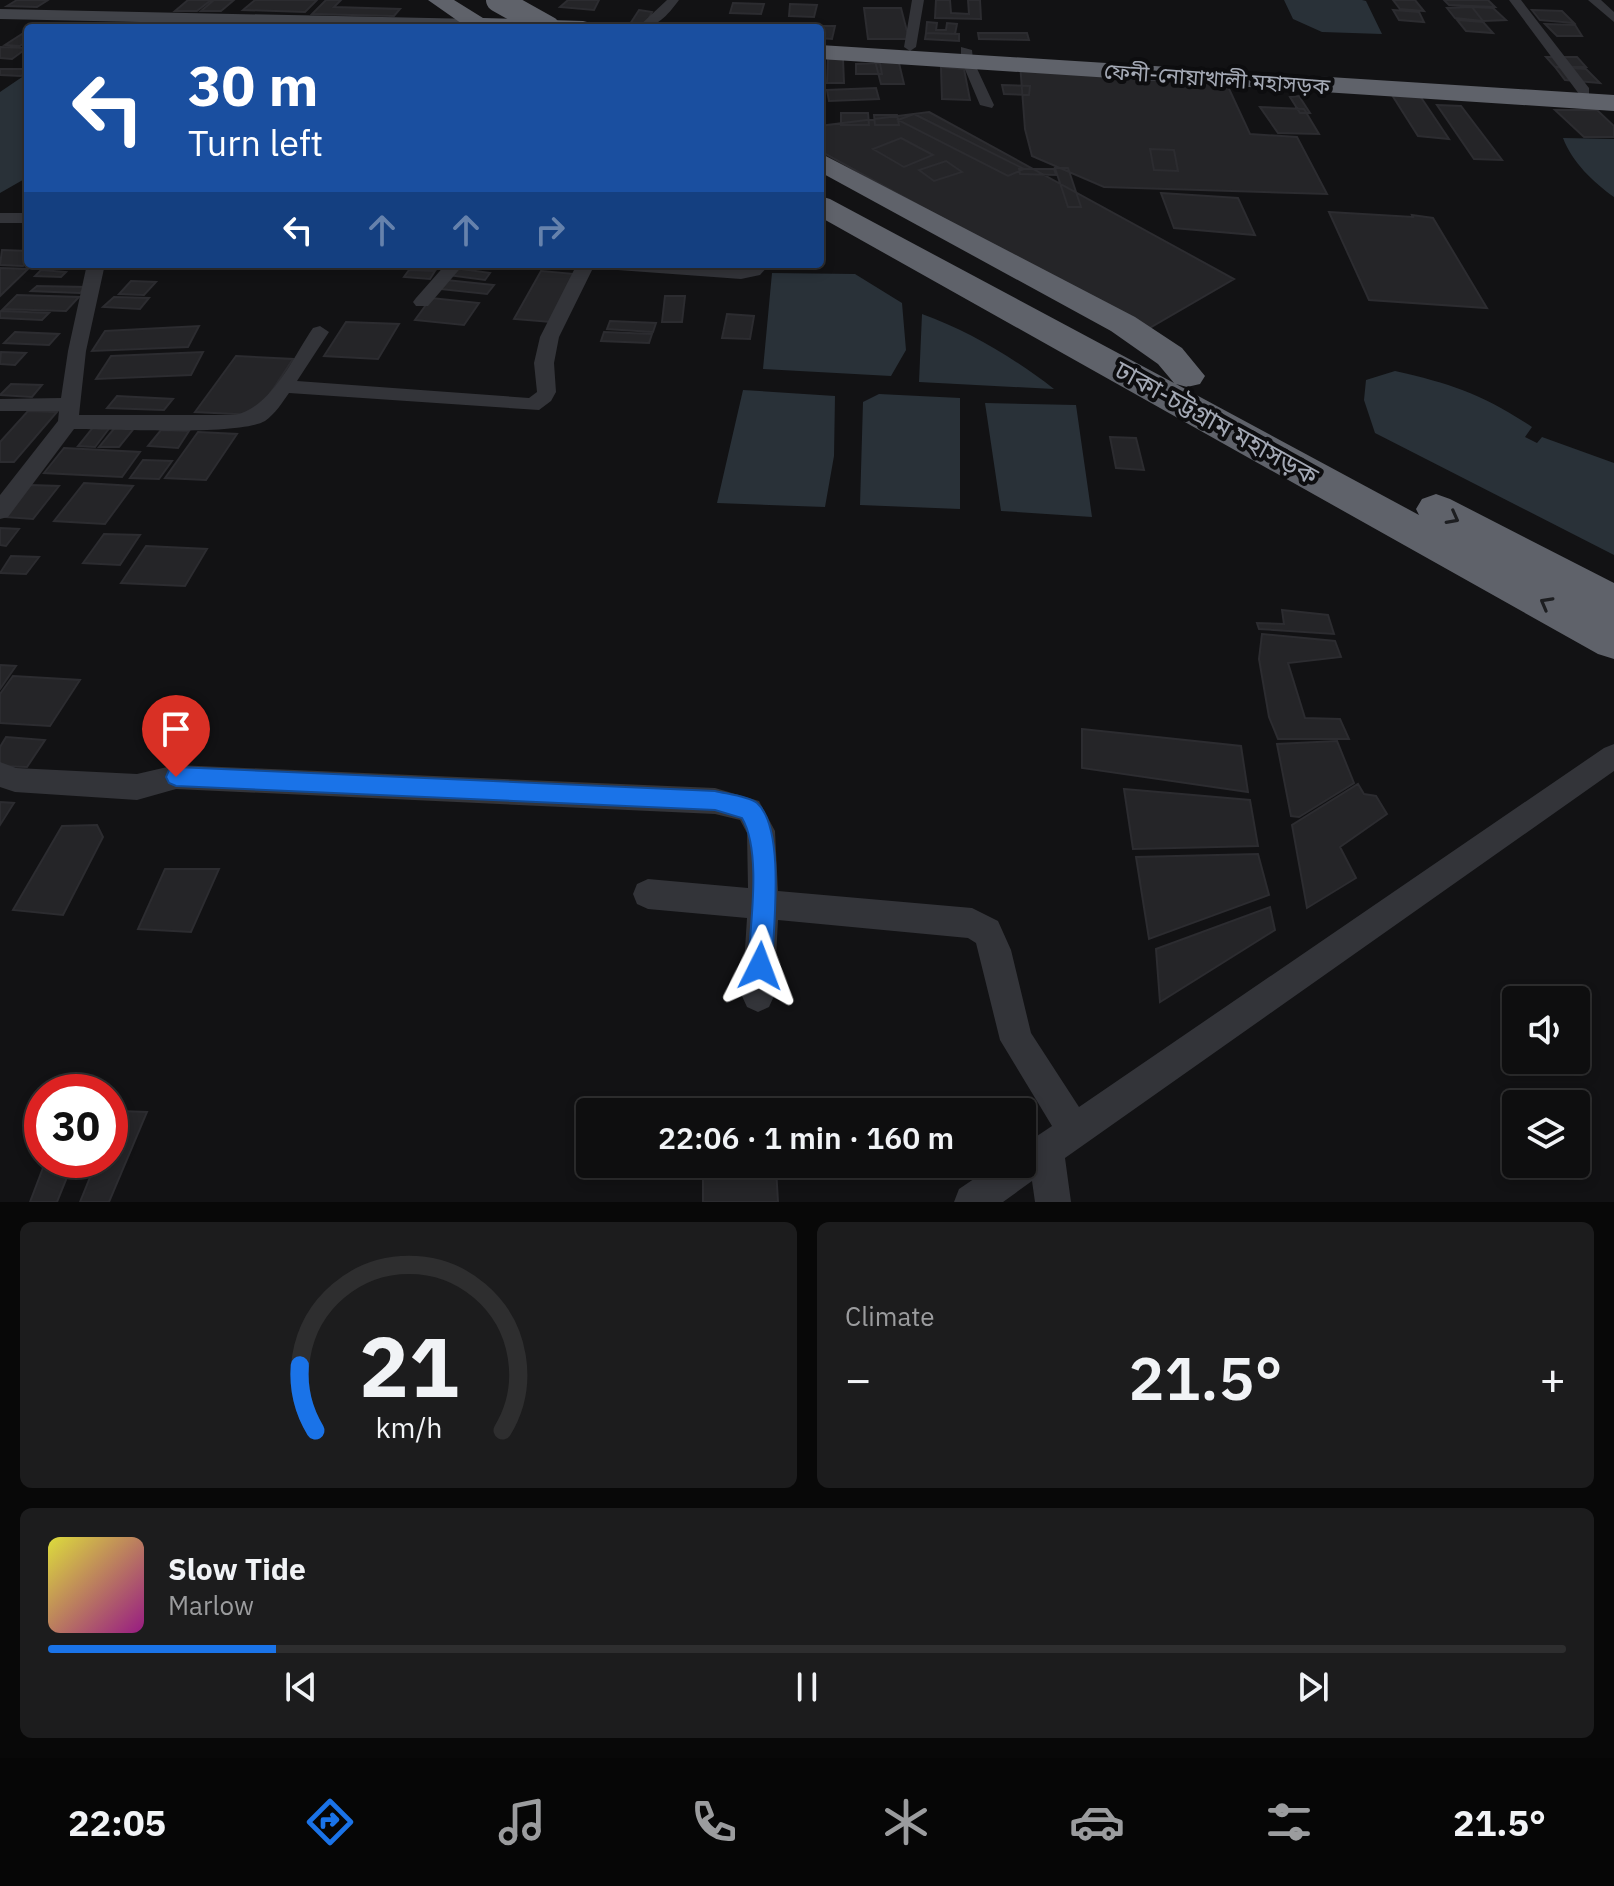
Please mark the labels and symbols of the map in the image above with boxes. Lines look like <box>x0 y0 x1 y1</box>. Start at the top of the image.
street label: ফেনী-নোয়াখালী মহাসড়ক <box>1103 56 1331 100</box>
street label: ঢাকা-চট্টগ্রাম মহাসড়ক <box>1108 352 1326 492</box>
one-way arrow <box>1445 508 1460 523</box>
one-way arrow <box>1539 598 1554 613</box>
pin <box>142 695 210 777</box>
position arrow <box>718 924 802 1008</box>
speed limit sign: 30 <box>24 1074 128 1178</box>

